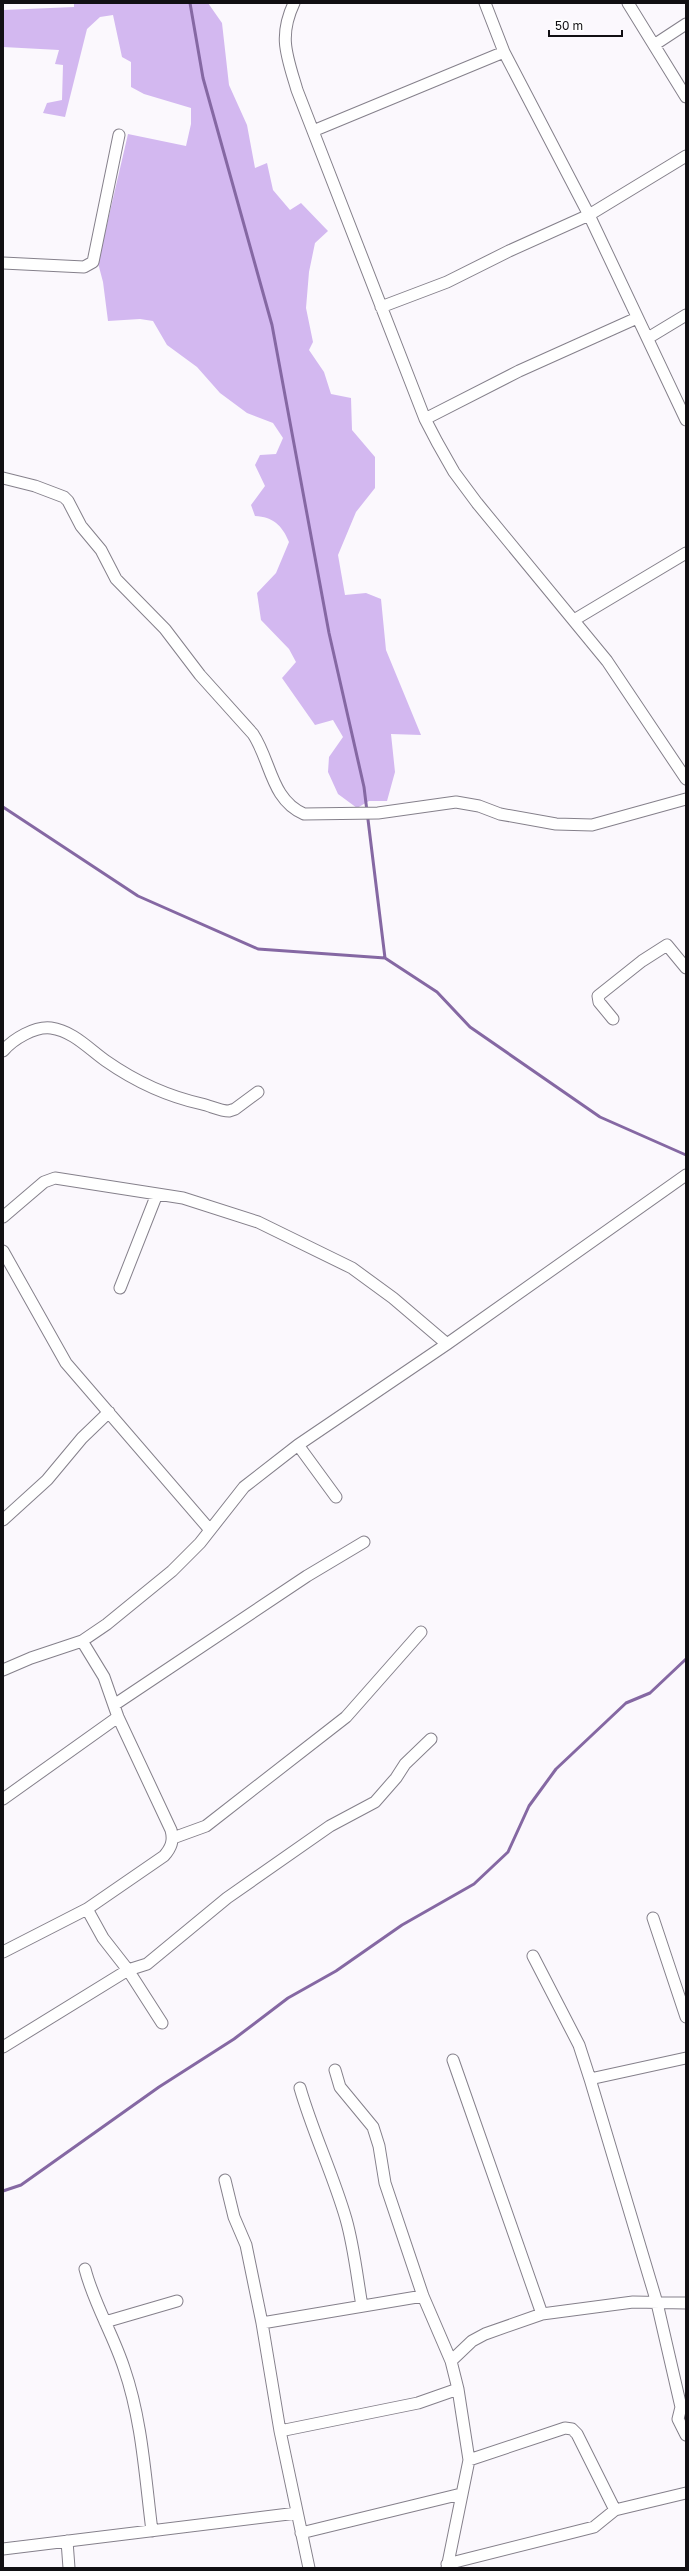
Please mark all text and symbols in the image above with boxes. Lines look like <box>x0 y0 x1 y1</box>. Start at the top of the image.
scale bar <box>549 12 622 38</box>
text: 50 m <box>555 18 583 33</box>

